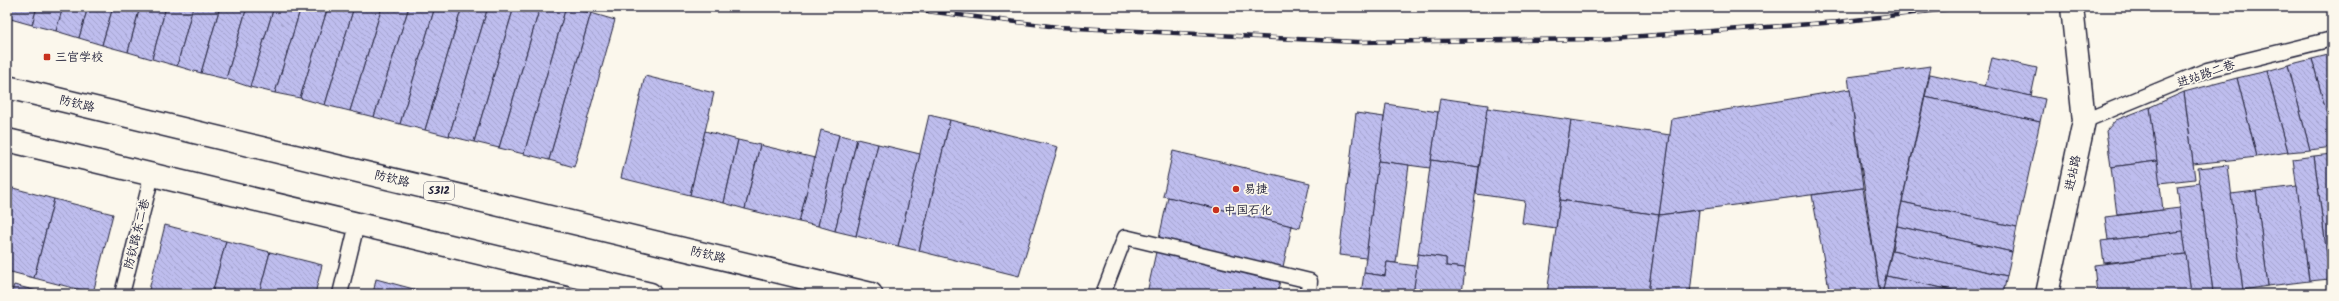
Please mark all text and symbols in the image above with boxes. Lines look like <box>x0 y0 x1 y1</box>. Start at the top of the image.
place label: 三官学校 <box>55 48 103 67</box>
marker: 三官学校 <box>42 52 52 62</box>
street label: 进站路二巷 <box>2175 55 2237 93</box>
street label: 防钦路 <box>57 91 97 117</box>
street label: 进站路 <box>2060 153 2086 193</box>
street label: 防钦路 <box>372 166 412 192</box>
place label: 易捷 <box>1244 180 1268 199</box>
road number: S312 <box>424 182 454 200</box>
marker: 易捷 <box>1231 184 1241 194</box>
street label: 防钦路东二巷 <box>119 197 155 271</box>
place label: 中国石化 <box>1224 201 1272 220</box>
marker: 中国石化 <box>1211 205 1221 215</box>
street label: 防钦路 <box>688 242 728 268</box>

